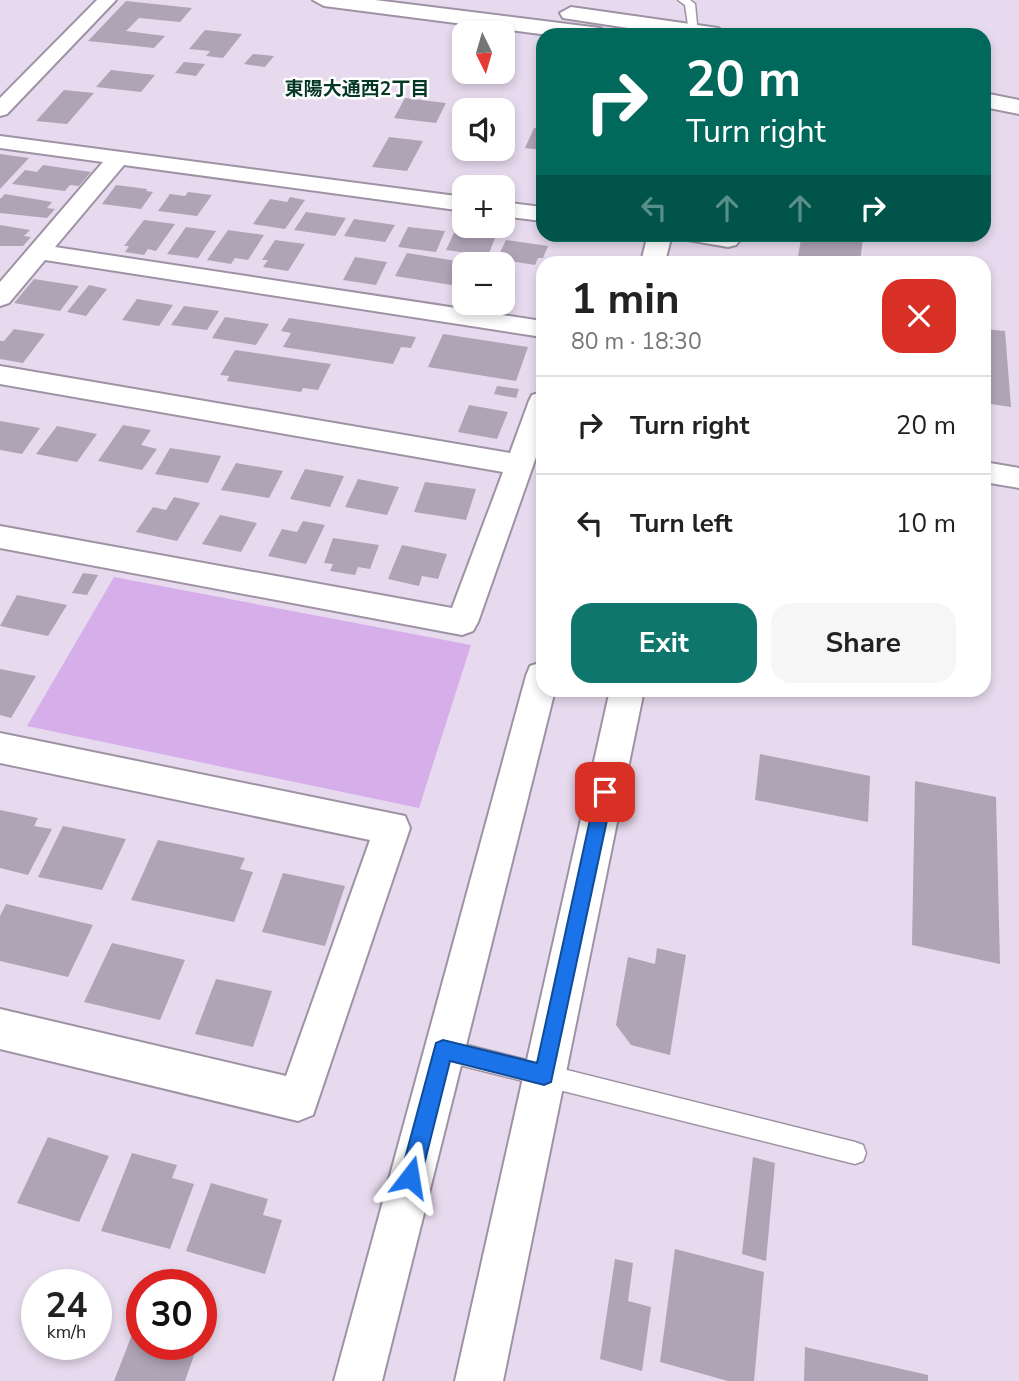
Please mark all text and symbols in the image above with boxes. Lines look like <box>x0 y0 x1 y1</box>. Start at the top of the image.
north arrow <box>452 21 514 84</box>
map controls <box>452 21 515 315</box>
text: 20 m <box>686 46 801 113</box>
icon: right <box>571 56 662 147</box>
district label: 東陽大通西2丁目 <box>285 76 429 102</box>
button: sound <box>452 98 515 161</box>
text: Turn right <box>686 110 826 153</box>
button: + <box>452 175 515 238</box>
icon: left <box>635 189 673 227</box>
icon: ahead <box>708 189 746 227</box>
icon: ahead <box>781 189 819 227</box>
icon: right <box>854 189 892 227</box>
button: − <box>452 252 515 315</box>
text: 1 min <box>571 271 680 328</box>
button: close <box>882 279 956 353</box>
text: 80 m · 18:30 <box>571 326 702 357</box>
icon: right <box>571 406 609 444</box>
text: Turn right <box>630 408 749 443</box>
text: 20 m <box>896 408 956 443</box>
icon: left <box>571 504 609 542</box>
text: Turn left <box>630 506 733 541</box>
text: 10 m <box>896 506 956 541</box>
button: Exit <box>571 603 757 683</box>
button: Share <box>771 603 956 683</box>
pin <box>575 762 635 822</box>
icon: arrive <box>586 773 624 811</box>
position arrow <box>373 1140 447 1214</box>
speed limit sign: 30 <box>126 1269 217 1360</box>
text: 24 <box>45 1282 88 1329</box>
text: km/h <box>47 1320 86 1344</box>

